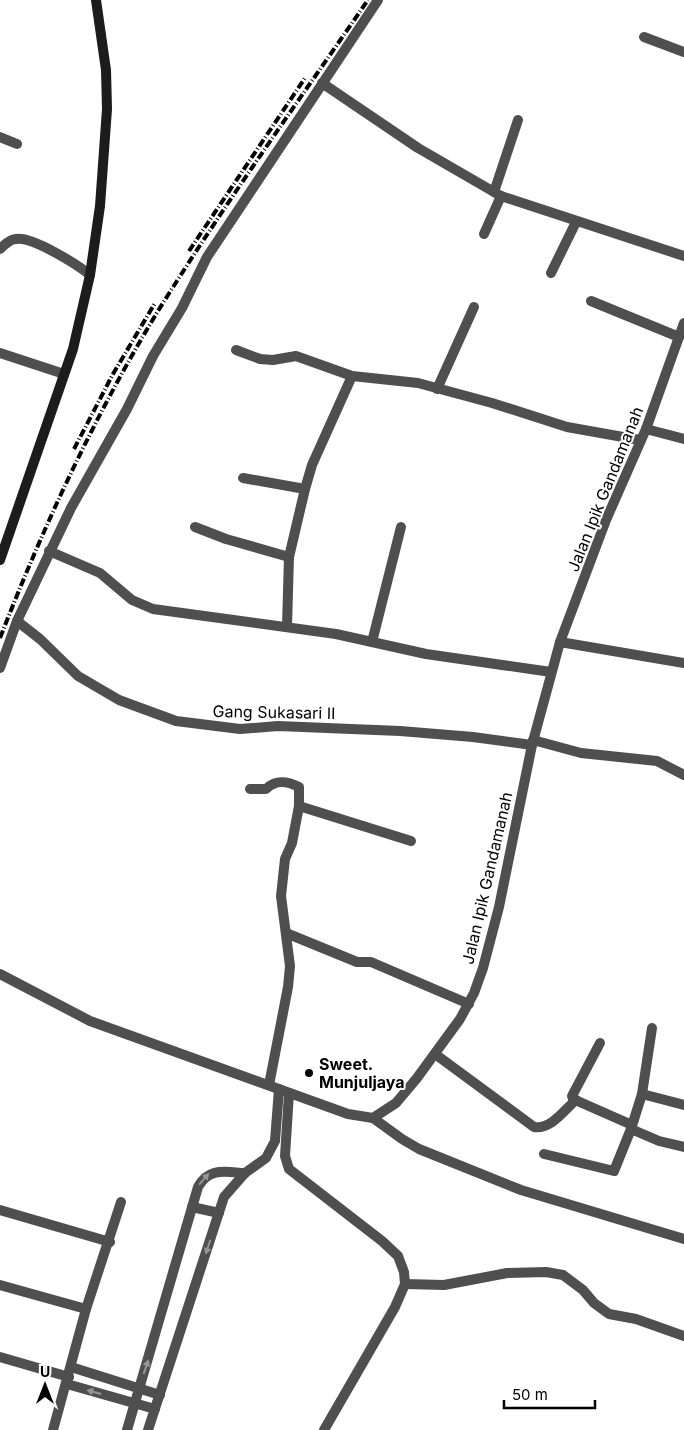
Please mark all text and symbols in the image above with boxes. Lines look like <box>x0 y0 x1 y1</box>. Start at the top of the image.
street label: Jalan Ipik Gandamanah <box>563 404 647 574</box>
street label: Gang Sukasari II <box>212 701 336 723</box>
street label: Jalan Ipik Gandamanah <box>457 790 517 966</box>
place label: Sweet. Munjuljaya <box>319 1054 405 1092</box>
marker: Sweet. Munjuljaya <box>303 1067 315 1079</box>
one-way arrow <box>199 1173 210 1186</box>
one-way arrow <box>204 1239 212 1254</box>
one-way arrow <box>142 1359 150 1374</box>
north arrow <box>20 1360 70 1410</box>
text: U <box>40 1363 50 1380</box>
scale bar <box>504 1378 595 1410</box>
text: 50 m <box>512 1385 548 1404</box>
one-way arrow <box>87 1387 102 1395</box>

